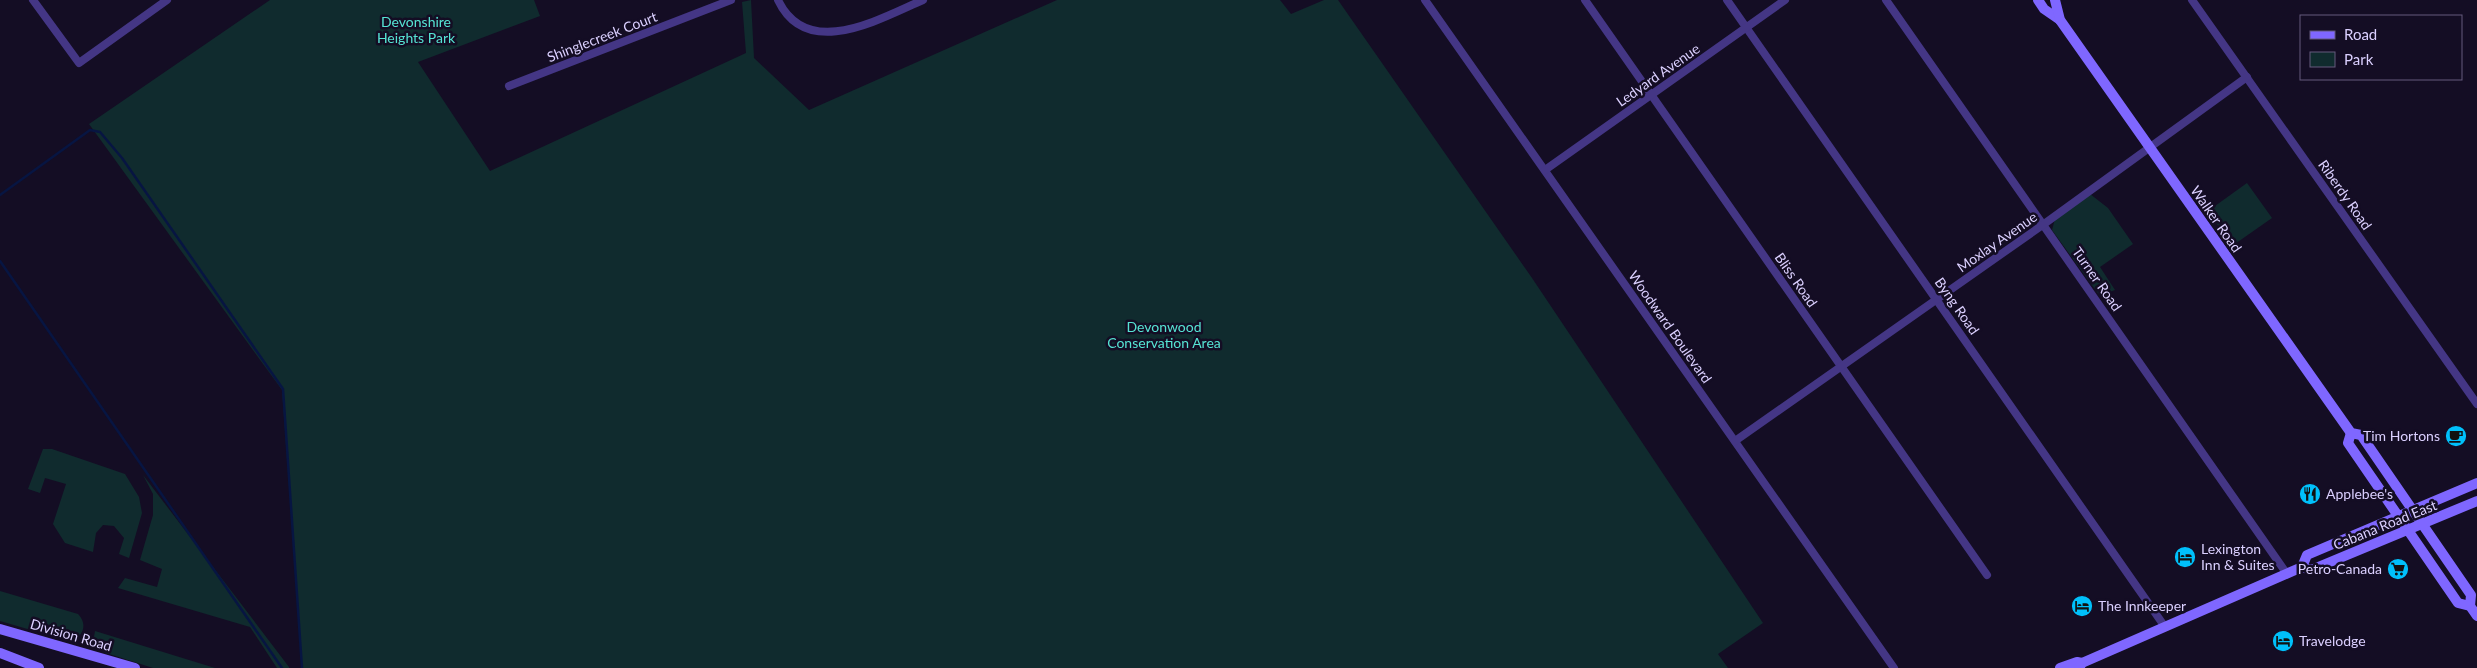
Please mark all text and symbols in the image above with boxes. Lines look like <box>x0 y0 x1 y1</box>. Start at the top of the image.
street label: Shinglecreek Court <box>544 8 659 65</box>
park label: Devonshire Heights Park <box>377 13 456 46</box>
legend <box>2300 15 2462 80</box>
text: Road <box>2344 25 2377 43</box>
street label: Ledyard Avenue <box>1613 39 1703 110</box>
text: Park <box>2344 50 2374 68</box>
street label: Riberdy Road <box>2315 156 2376 233</box>
street label: Walker Road <box>2187 182 2246 255</box>
street label: Moxlay Avenue <box>1953 208 2040 275</box>
street label: Turner Road <box>2069 243 2126 314</box>
street label: Bliss Road <box>1772 249 1821 310</box>
street label: Woodward Boulevard <box>1625 267 1716 386</box>
street label: Byng Road <box>1932 274 1983 338</box>
park label: Devonwood Conservation Area <box>1107 318 1221 351</box>
cafe icon: Tim Hortons <box>2444 424 2468 448</box>
place label: Tim Hortons <box>2363 427 2440 444</box>
restaurant icon: Applebee's <box>2298 482 2322 506</box>
place label: Applebee's <box>2326 485 2393 502</box>
street label: Cabana Road East <box>2331 496 2439 553</box>
place label: Lexington Inn & Suites <box>2201 540 2275 573</box>
hotel icon: Lexington Inn & Suites <box>2173 545 2197 569</box>
supermarket icon: Petro-Canada <box>2386 557 2410 581</box>
place label: Petro-Canada <box>2298 560 2382 577</box>
hotel icon: The Innkeeper <box>2070 594 2094 618</box>
place label: The Innkeeper <box>2098 597 2186 614</box>
street label: Division Road <box>28 615 114 654</box>
hotel icon: Travelodge <box>2271 629 2295 653</box>
place label: Travelodge <box>2299 632 2366 649</box>

